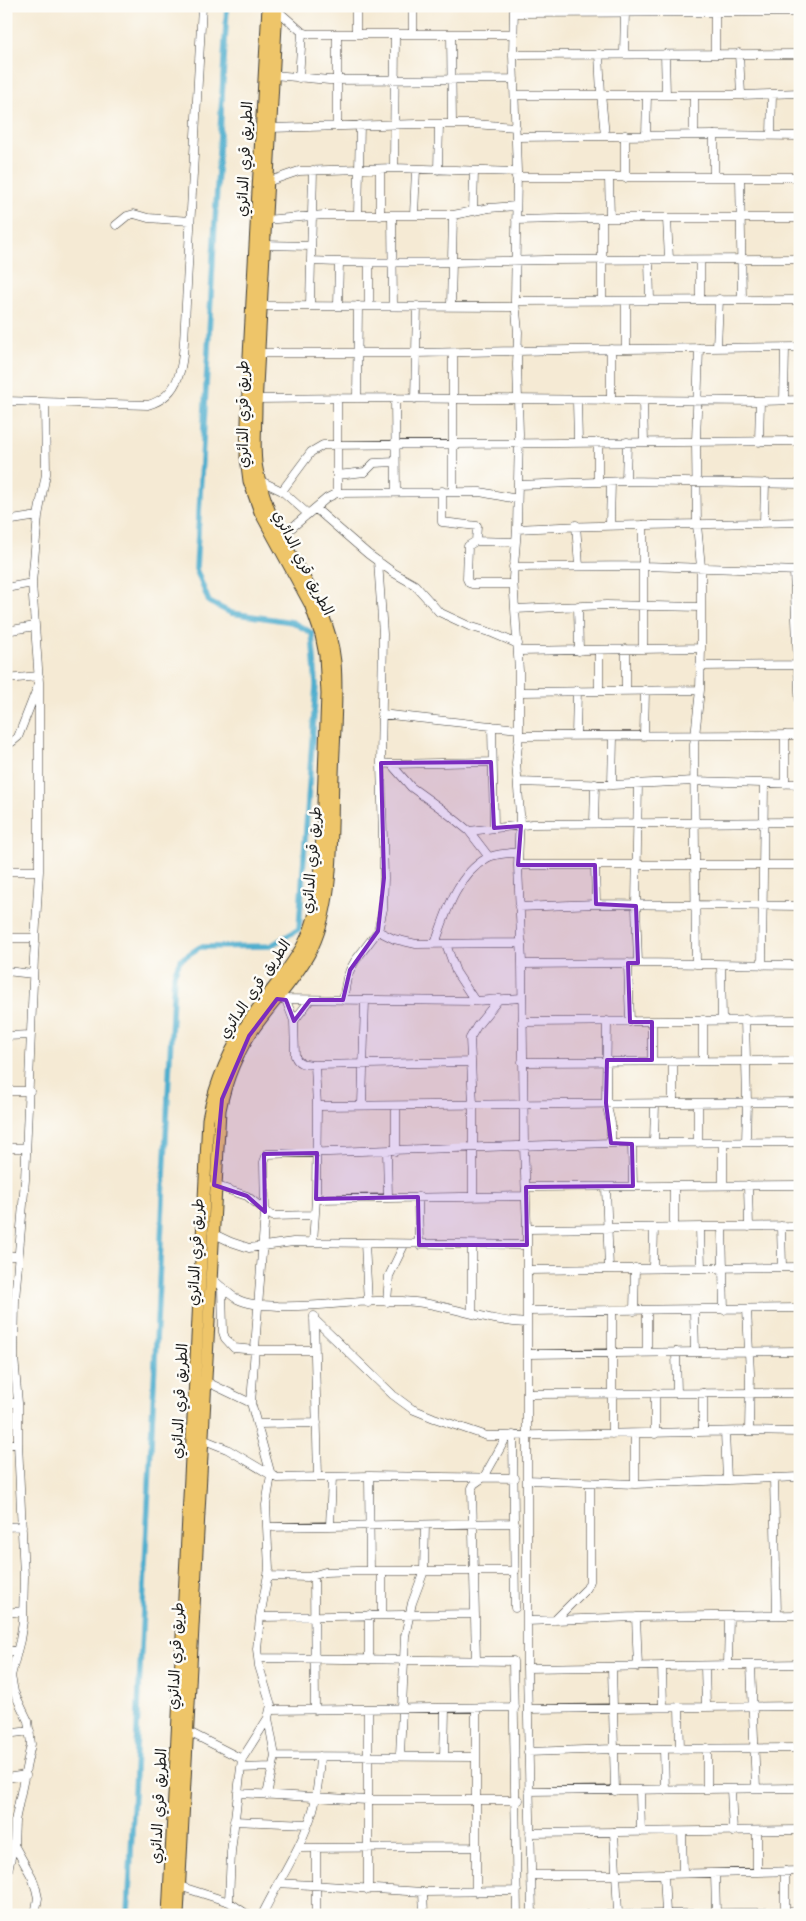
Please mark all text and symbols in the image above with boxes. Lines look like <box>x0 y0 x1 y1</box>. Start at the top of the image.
street label: الطريق قري الدائري <box>231 101 259 217</box>
street label: طريق قري الدائري <box>233 360 254 468</box>
street label: الطريق قري الدائري <box>267 507 339 619</box>
street label: طريق قري الدائري <box>297 805 327 915</box>
street label: الطريق قري الدائري <box>214 935 296 1043</box>
street label: طريق قري الدائري <box>183 1198 209 1306</box>
street label: الطريق قري الدائري <box>166 1343 194 1459</box>
street label: طريق قري الدائري <box>163 1602 189 1710</box>
street label: الطريق قري الدائري <box>145 1748 173 1864</box>

